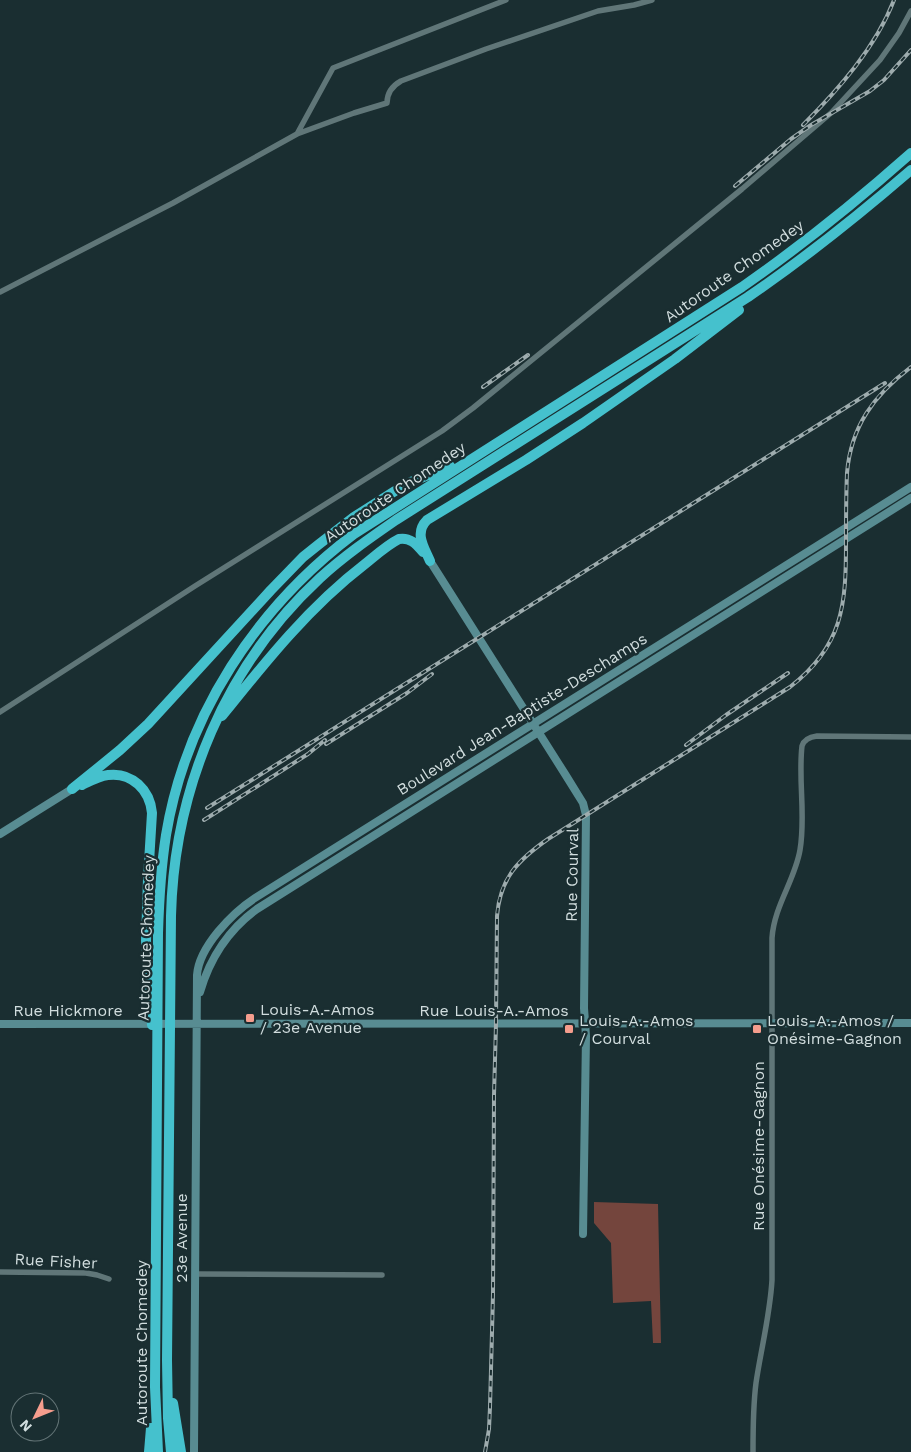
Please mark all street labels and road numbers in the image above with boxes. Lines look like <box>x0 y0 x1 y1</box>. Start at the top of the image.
street label: Autoroute Chomedey <box>661 215 808 326</box>
street label: Autoroute Chomedey <box>321 437 470 546</box>
street label: Boulevard Jean-Baptiste-Deschamps <box>393 629 651 799</box>
street label: Rue Courval <box>562 828 582 922</box>
street label: Autoroute Chomedey <box>134 854 158 1021</box>
street label: Rue Hickmore <box>13 1001 123 1020</box>
street label: Rue Louis-A.-Amos <box>419 1001 569 1020</box>
street label: Rue Onésime-Gagnon <box>749 1061 768 1231</box>
street label: 23e Avenue <box>172 1193 191 1283</box>
street label: Rue Fisher <box>14 1249 98 1273</box>
street label: Autoroute Chomedey <box>132 1259 151 1426</box>

